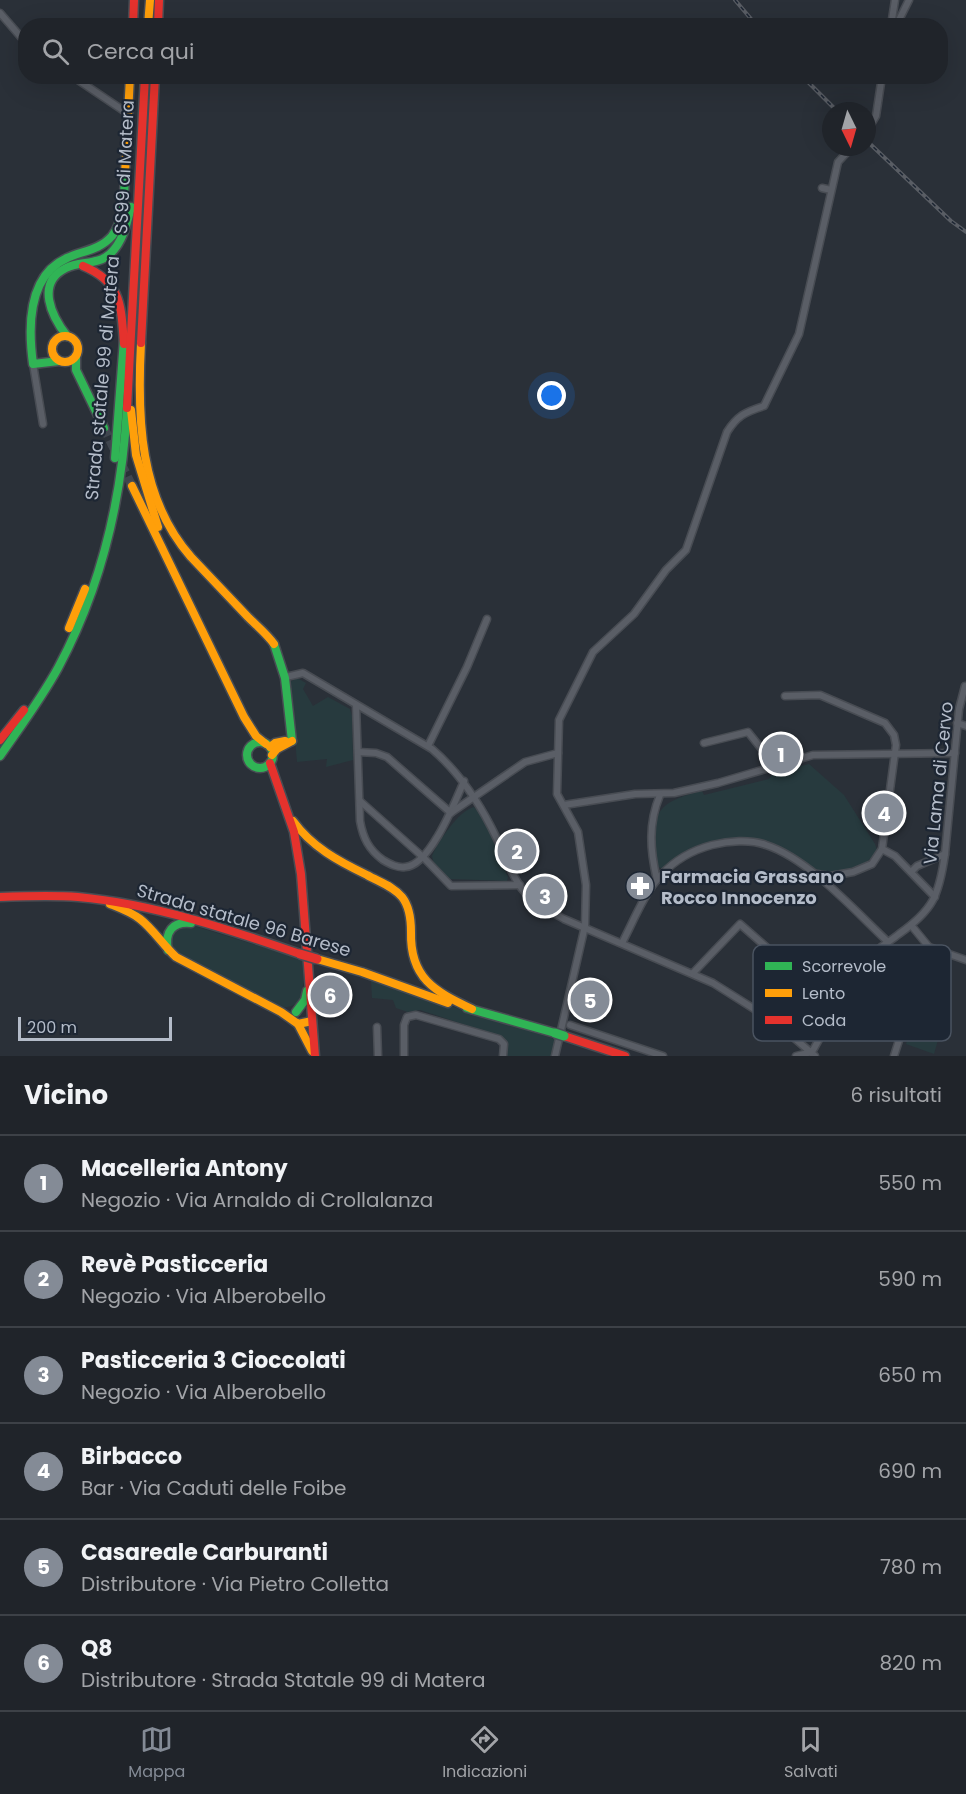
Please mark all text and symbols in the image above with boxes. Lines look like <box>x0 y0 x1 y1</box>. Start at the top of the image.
search box <box>18 18 948 84</box>
icon: search <box>39 35 72 68</box>
text: Cerca qui <box>87 36 194 67</box>
street label: SS99 di Matera <box>108 99 140 235</box>
north arrow <box>822 102 876 156</box>
street label: Strada statale 99 di Matera <box>79 255 125 501</box>
your location <box>537 381 566 410</box>
street label: Via Lama di Cervo <box>917 700 959 866</box>
pin: 1 <box>762 732 800 777</box>
pin: 4 <box>864 790 904 836</box>
pin: 2 <box>498 828 536 874</box>
place label: Farmacia Grassano Rocco Innocenzo <box>661 864 844 910</box>
pharmacy icon: Farmacia Grassano Rocco Innocenzo <box>624 870 656 902</box>
pin: 3 <box>526 874 564 918</box>
street label: Strada statale 96 Barese <box>134 877 354 963</box>
legend <box>753 945 951 1041</box>
text: Scorrevole <box>802 955 886 978</box>
pin: 6 <box>310 972 350 1018</box>
pin: 5 <box>570 978 610 1022</box>
text: Lento <box>802 982 845 1005</box>
text: Coda <box>802 1009 846 1032</box>
scale bar <box>18 1014 172 1042</box>
text: 200 m <box>27 1016 77 1039</box>
text: Vicino <box>24 1077 108 1113</box>
text: 6 risultati <box>850 1081 942 1109</box>
text: Macelleria Antony <box>81 1153 288 1184</box>
text: 1 <box>40 1169 47 1197</box>
text: 550 m <box>878 1169 942 1197</box>
text: Negozio · Via Arnaldo di Crollalanza <box>81 1186 433 1214</box>
text: Revè Pasticceria <box>81 1249 268 1280</box>
text: 2 <box>38 1265 49 1293</box>
text: 590 m <box>878 1265 942 1293</box>
text: Negozio · Via Alberobello <box>81 1282 326 1310</box>
text: Pasticceria 3 Cioccolati <box>81 1345 346 1376</box>
text: 3 <box>37 1361 50 1389</box>
text: 650 m <box>878 1361 942 1389</box>
text: Negozio · Via Alberobello <box>81 1378 326 1406</box>
text: Birbacco <box>81 1441 182 1472</box>
text: 4 <box>37 1457 50 1485</box>
text: 690 m <box>878 1457 942 1485</box>
text: Bar · Via Caduti delle Foibe <box>81 1474 347 1502</box>
text: Casareale Carburanti <box>81 1537 328 1568</box>
text: 5 <box>37 1553 50 1581</box>
text: 780 m <box>880 1553 942 1581</box>
text: Distributore · Via Pietro Colletta <box>81 1570 389 1598</box>
text: Q8 <box>81 1633 113 1664</box>
text: 6 <box>37 1649 50 1677</box>
text: 820 m <box>879 1649 942 1677</box>
text: Distributore · Strada Statale 99 di Matera <box>81 1666 485 1694</box>
tab: Mappa <box>128 1723 185 1784</box>
tab: Indicazioni <box>442 1723 527 1784</box>
tab: Salvati <box>784 1723 838 1784</box>

